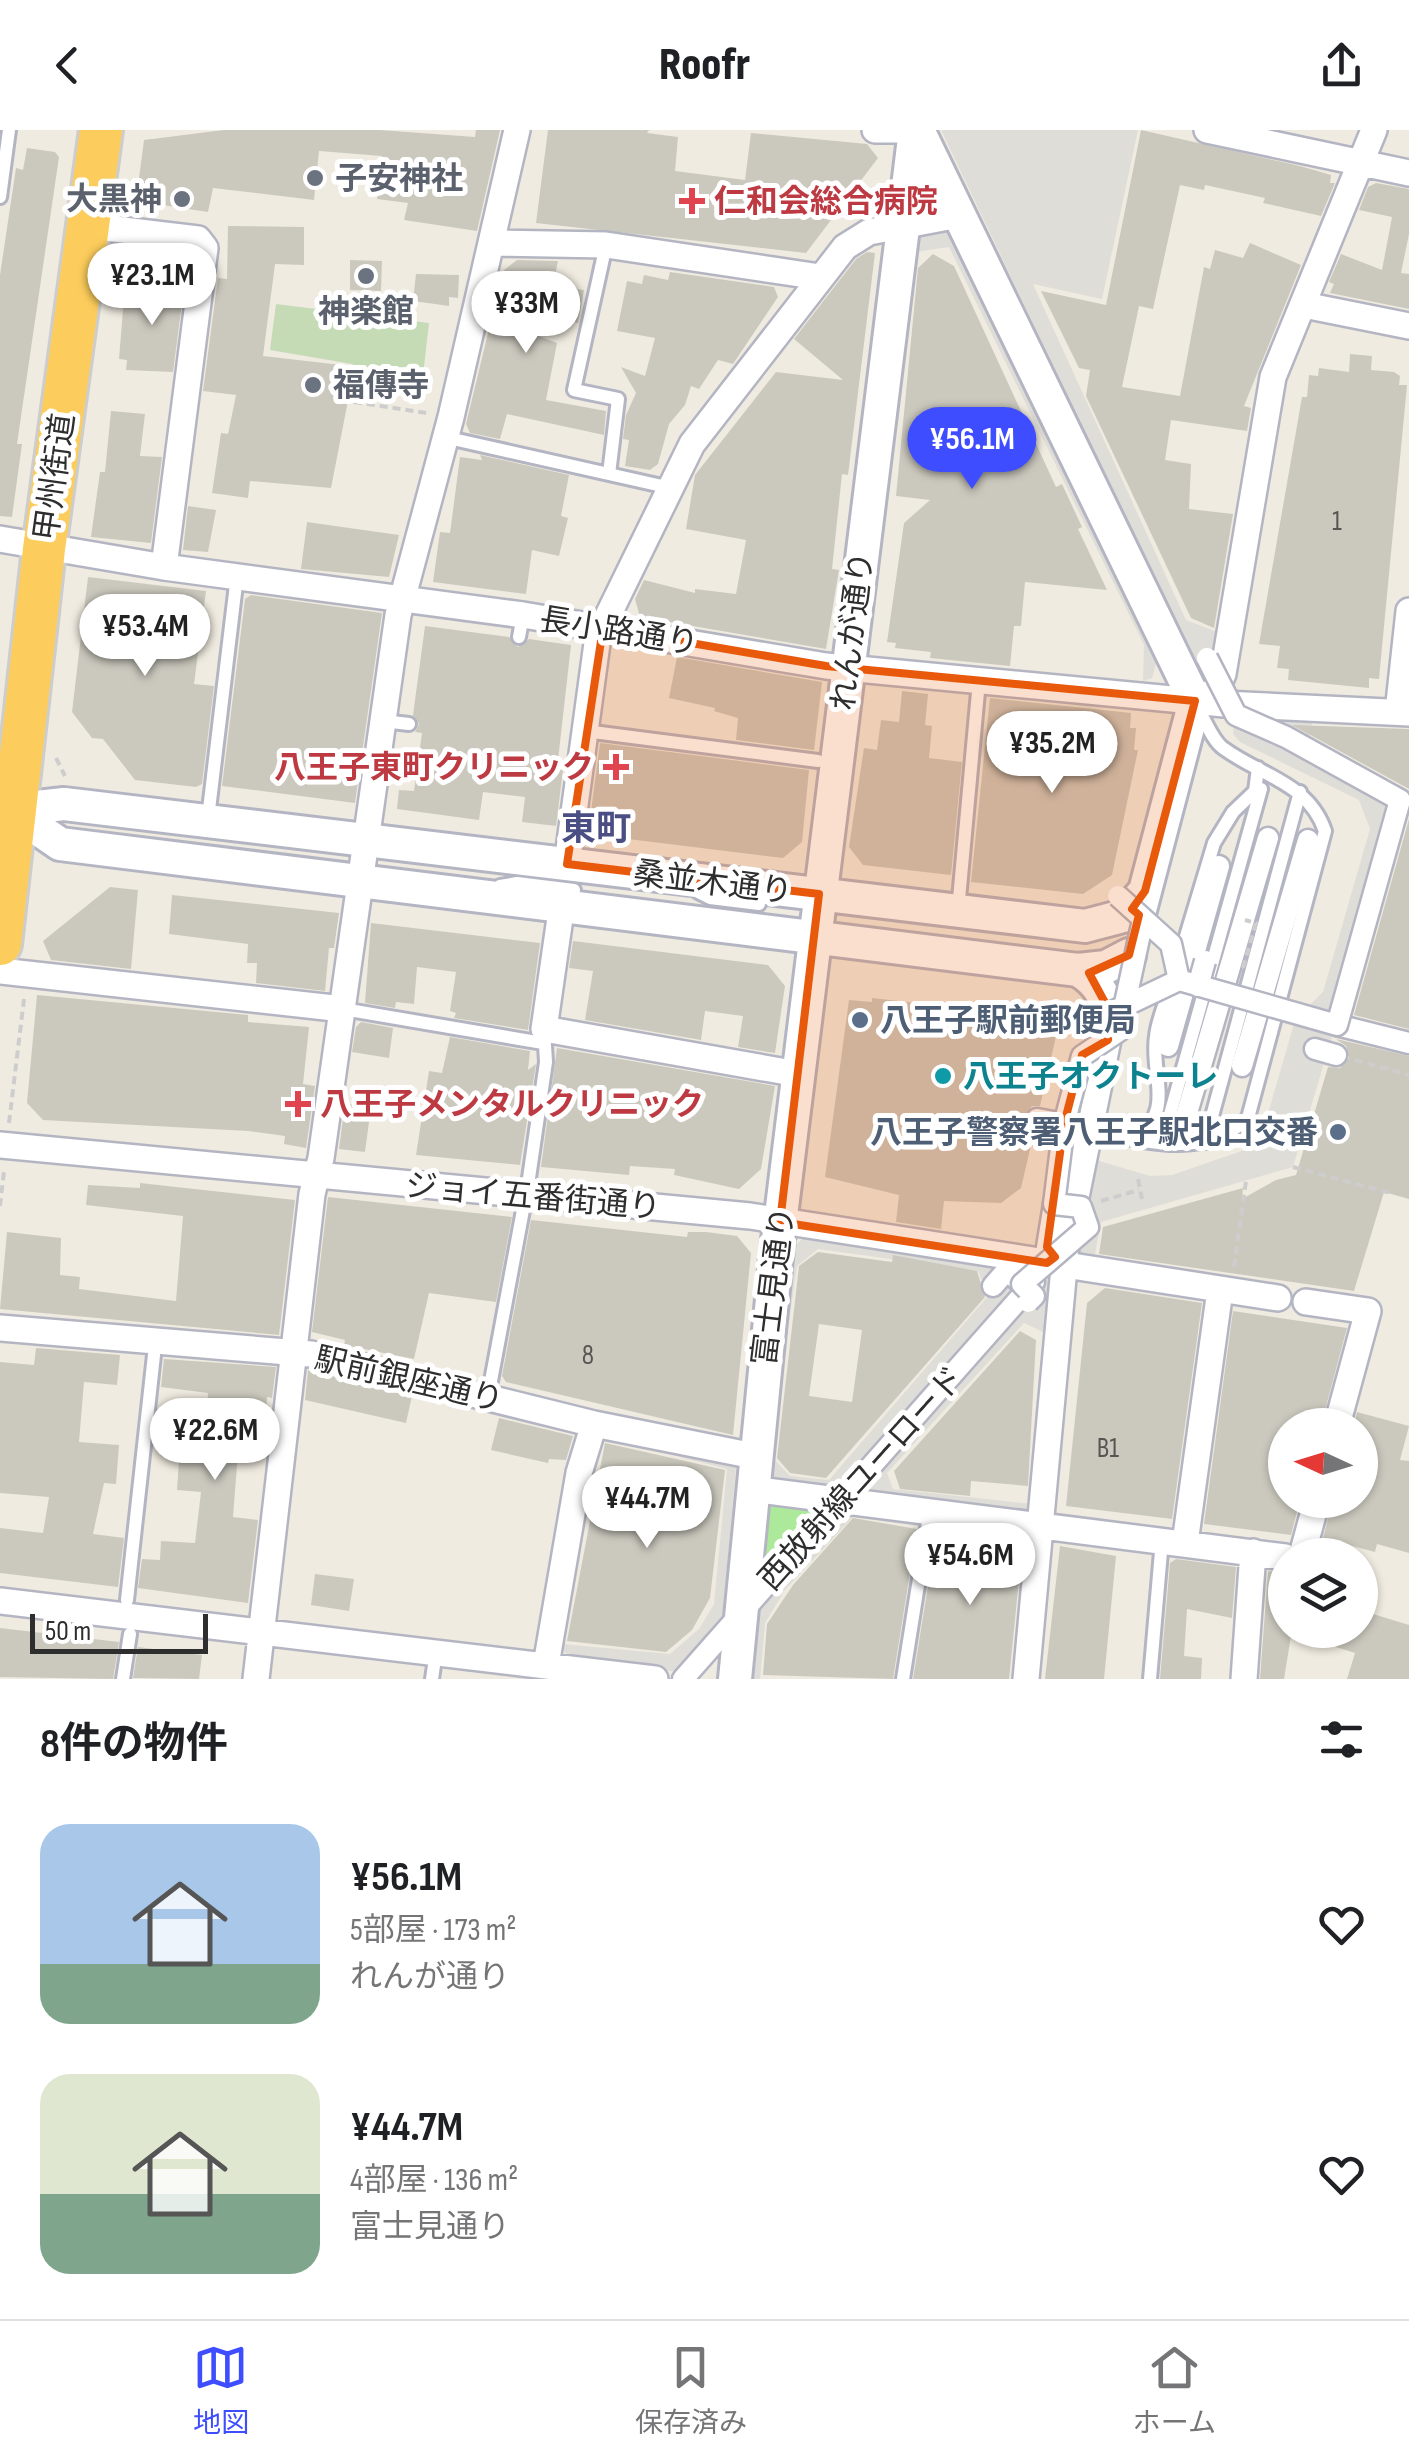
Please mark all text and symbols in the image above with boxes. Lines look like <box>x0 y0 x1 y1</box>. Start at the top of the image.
icon: back <box>40 38 95 93</box>
text: Roofr <box>659 38 750 93</box>
icon: share <box>1314 38 1369 93</box>
place label: 子安神社 <box>335 160 463 199</box>
marker: 子安神社 <box>304 167 326 189</box>
place label: 大黒神 <box>66 181 162 220</box>
place label: 仁和会総合病院 <box>714 183 938 222</box>
marker: 大黒神 <box>171 188 193 210</box>
marker: 仁和会総合病院 <box>679 188 705 214</box>
pin: ¥23.1M <box>71 243 233 328</box>
text: ¥23.1M <box>109 256 195 295</box>
marker: 神楽館 <box>355 265 377 287</box>
pin: ¥33M <box>467 271 585 356</box>
text: ¥33M <box>493 284 559 323</box>
place label: 神楽館 <box>318 293 414 332</box>
place label: 福傳寺 <box>333 367 429 406</box>
marker: 福傳寺 <box>302 374 324 396</box>
pin: ¥56.1M <box>891 407 1053 492</box>
street label: 甲州街道 <box>27 411 84 543</box>
text: ¥56.1M <box>929 420 1015 459</box>
house number: 1 <box>1332 505 1342 538</box>
street label: れんが通り <box>824 549 883 713</box>
pin: ¥53.4M <box>64 594 226 679</box>
street label: 長小路通り <box>537 601 701 664</box>
text: ¥53.4M <box>101 607 189 646</box>
pin: ¥35.2M <box>971 711 1133 796</box>
text: ¥35.2M <box>1009 724 1095 763</box>
place label: 八王子東町クリニック <box>274 749 594 788</box>
marker: 八王子東町クリニック <box>603 754 629 780</box>
district label: 東町 <box>561 808 631 851</box>
street label: 桑並木通り <box>631 854 795 913</box>
place label: 八王子駅前郵便局 <box>880 1002 1136 1041</box>
marker: 八王子駅前郵便局 <box>849 1009 871 1031</box>
place label: 八王子オクトーレ <box>963 1058 1218 1097</box>
marker: 八王子オクトーレ <box>932 1065 954 1087</box>
place label: 八王子メンタルクリニック <box>320 1086 704 1125</box>
marker: 八王子メンタルクリニック <box>285 1091 311 1117</box>
place label: 八王子警察署八王子駅北口交番 <box>870 1114 1318 1153</box>
marker: 八王子警察署八王子駅北口交番 <box>1327 1121 1349 1143</box>
street label: ジョイ五番街通り <box>404 1167 662 1228</box>
street label: 富士見通り <box>745 1204 804 1368</box>
house number: 8 <box>582 1339 594 1372</box>
street label: 駅前銀座通り <box>311 1340 507 1421</box>
street label: 西放射線ユーロード <box>751 1359 973 1599</box>
pin: ¥22.6M <box>134 1398 296 1483</box>
north arrow <box>1268 1408 1378 1518</box>
map controls <box>1268 1408 1378 1648</box>
text: ¥22.6M <box>172 1411 258 1450</box>
house number: B1 <box>1097 1432 1119 1465</box>
pin: ¥44.7M <box>566 1466 728 1551</box>
text: ¥44.7M <box>604 1479 690 1518</box>
pin: ¥54.6M <box>889 1523 1051 1608</box>
text: ¥54.6M <box>926 1536 1014 1575</box>
button: layers <box>1268 1538 1378 1648</box>
scale bar <box>30 1609 208 1654</box>
text: 50 m <box>45 1615 91 1648</box>
icon: filters <box>1314 1712 1369 1767</box>
text: 8件の物件 <box>40 1719 228 1770</box>
text: ¥56.1M <box>350 1852 462 1903</box>
icon: home <box>120 1864 240 1984</box>
icon: heart <box>1314 1897 1369 1952</box>
text: 5部屋 · 173 m² <box>350 1911 516 1950</box>
text: れんが通り <box>350 1958 510 1997</box>
text: ¥44.7M <box>350 2102 463 2153</box>
icon: home <box>120 2114 240 2234</box>
icon: heart <box>1314 2147 1369 2202</box>
text: 4部屋 · 136 m² <box>350 2161 518 2200</box>
text: 富士見通り <box>350 2208 510 2247</box>
tab: 地図 <box>193 2340 249 2440</box>
tab: 保存済み <box>635 2340 747 2440</box>
tab: ホーム <box>1133 2340 1216 2440</box>

